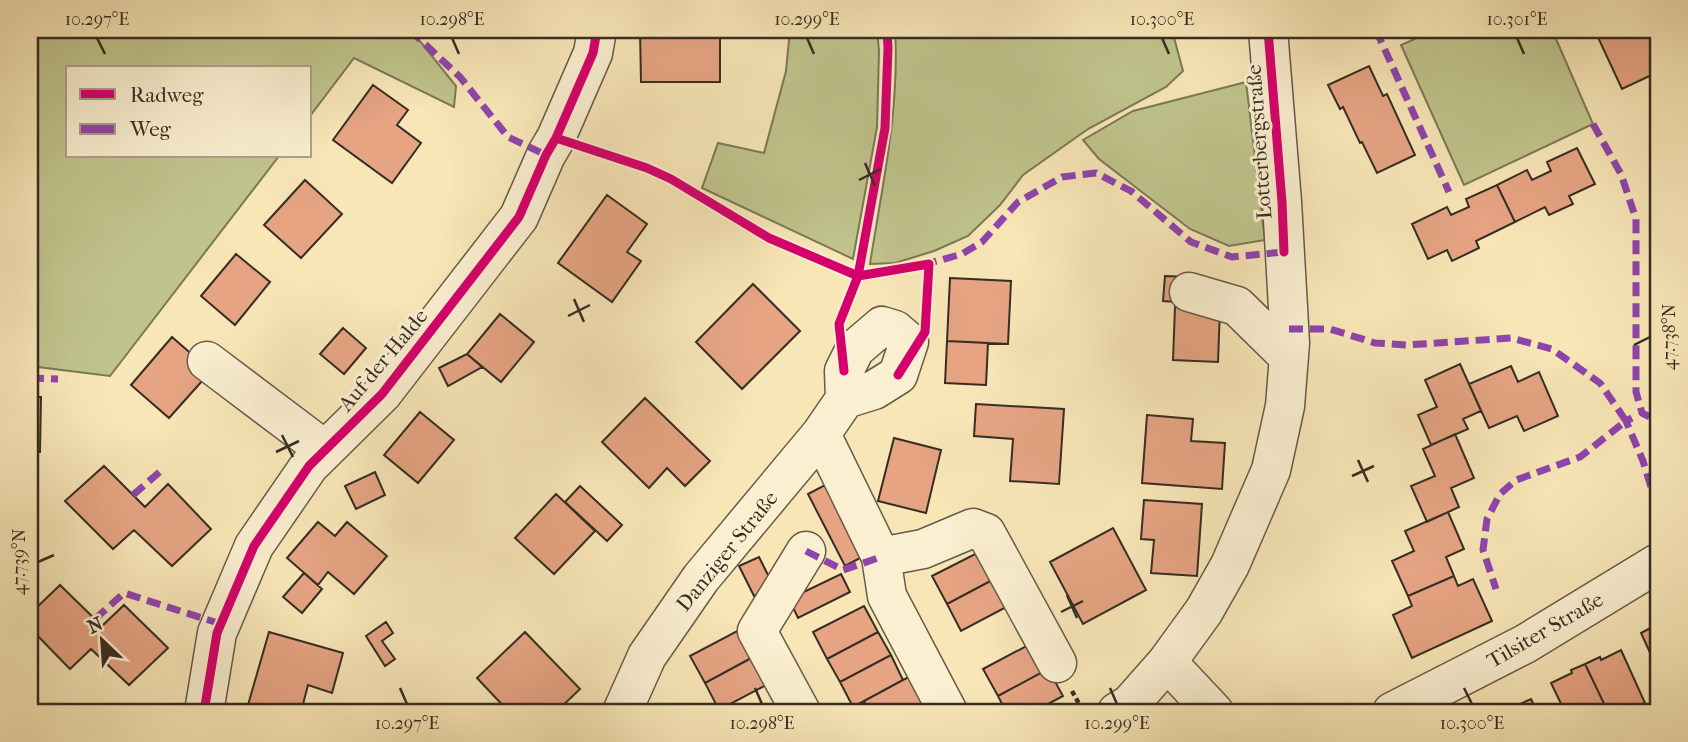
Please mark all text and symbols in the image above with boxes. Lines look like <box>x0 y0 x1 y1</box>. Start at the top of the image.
text: 10.297°E <box>65 9 129 30</box>
text: 10.298°E <box>419 9 485 30</box>
text: 10.299°E <box>774 9 840 30</box>
text: 10.300°E <box>1130 9 1194 30</box>
text: 10.301°E <box>1487 9 1547 30</box>
street label: Lotterbergstraße <box>1242 64 1276 220</box>
legend <box>66 66 312 158</box>
text: Radweg <box>130 83 204 107</box>
text: Weg <box>129 117 172 141</box>
street label: Auf der Halde <box>333 304 433 417</box>
text: 47.738°N <box>1659 304 1680 370</box>
street label: Danziger Straße <box>671 486 783 616</box>
text: 47.739°N <box>9 528 30 595</box>
street label: Tilsiter Straße <box>1483 587 1607 673</box>
north arrow <box>66 606 136 676</box>
text: N <box>84 612 107 639</box>
text: 10.297°E <box>375 713 439 734</box>
text: 10.298°E <box>729 713 795 734</box>
text: 10.299°E <box>1084 713 1150 734</box>
text: 10.300°E <box>1440 713 1504 734</box>

